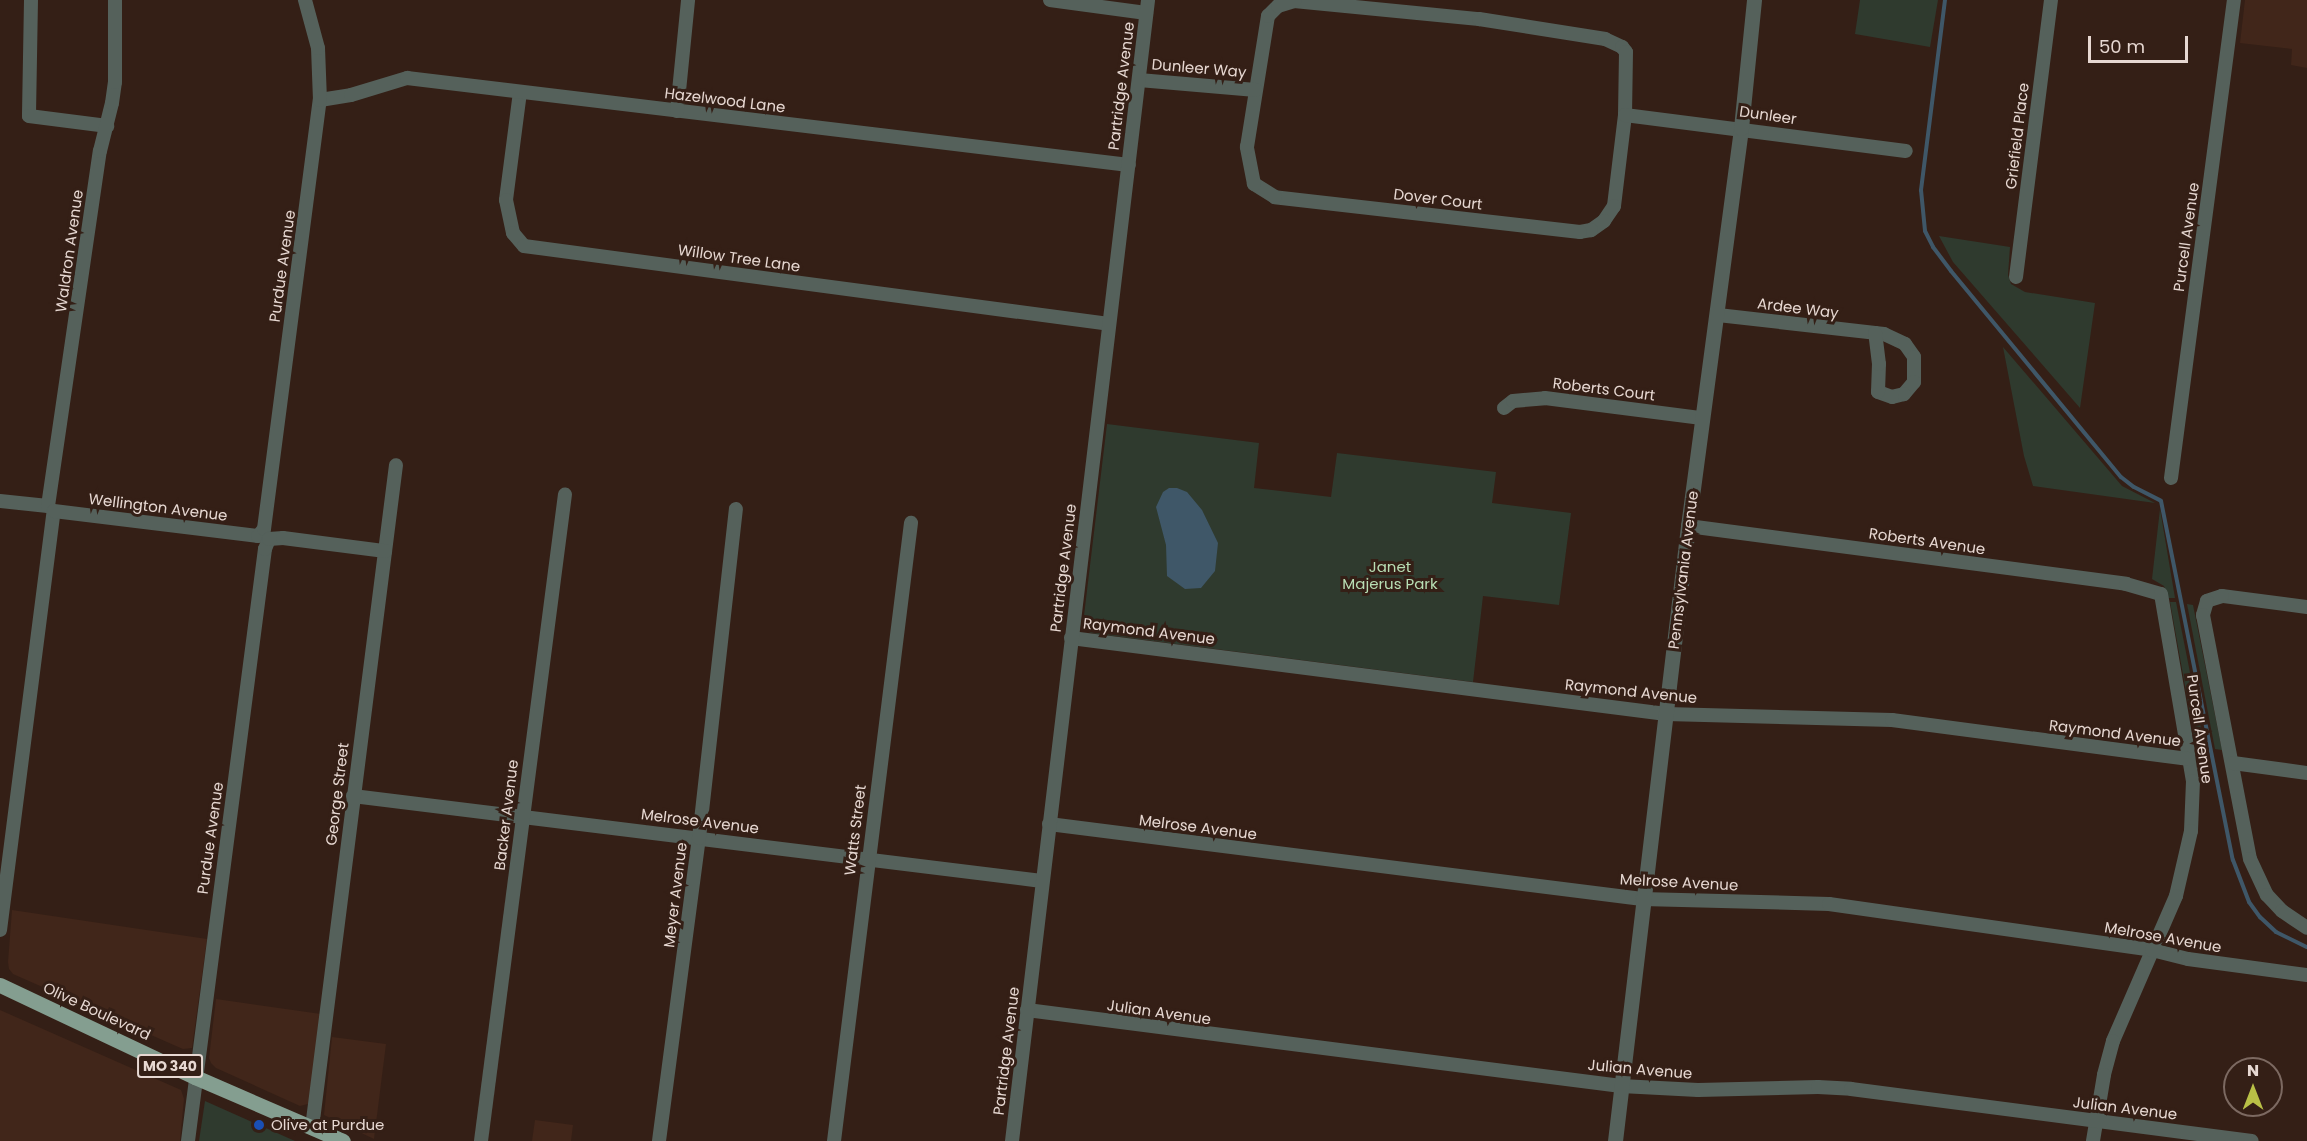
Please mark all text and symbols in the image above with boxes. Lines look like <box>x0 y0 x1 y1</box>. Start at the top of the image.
street label: Partridge Avenue <box>1104 21 1138 151</box>
scale bar <box>2091 24 2192 62</box>
text: 50 m <box>2099 34 2145 59</box>
street label: Dunleer Way <box>1151 55 1247 81</box>
street label: Griefield Place <box>2002 82 2032 190</box>
street label: Hazelwood Lane <box>664 84 786 116</box>
street label: Dunleer <box>1738 102 1798 128</box>
street label: Purcell Avenue <box>2169 181 2203 293</box>
street label: Dover Court <box>1393 185 1483 213</box>
street label: Waldron Avenue <box>51 188 87 314</box>
street label: Purdue Avenue <box>265 209 299 323</box>
street label: Willow Tree Lane <box>677 240 801 276</box>
street label: Ardee Way <box>1756 294 1840 322</box>
street label: Roberts Court <box>1552 374 1656 404</box>
street label: Wellington Avenue <box>88 490 228 524</box>
street label: Pennsylvania Avenue <box>1664 490 1702 650</box>
street label: Partridge Avenue <box>1046 503 1080 633</box>
street label: Roberts Avenue <box>1868 524 1986 558</box>
park label: Janet Majerus Park <box>1342 557 1438 592</box>
street label: Raymond Avenue <box>1082 614 1216 648</box>
street label: Purcell Avenue <box>2183 673 2217 785</box>
street label: Raymond Avenue <box>1564 675 1698 707</box>
street label: Raymond Avenue <box>2048 716 2182 750</box>
street label: George Street <box>322 742 352 846</box>
street label: Backer Avenue <box>490 759 522 871</box>
street label: Purdue Avenue <box>193 781 227 895</box>
street label: Watts Street <box>840 784 870 876</box>
street label: Melrose Avenue <box>640 805 760 837</box>
street label: Melrose Avenue <box>1138 811 1258 843</box>
street label: Meyer Avenue <box>660 841 690 949</box>
street label: Melrose Avenue <box>1619 870 1739 894</box>
street label: Melrose Avenue <box>2103 918 2223 956</box>
street label: Olive Boulevard <box>40 978 154 1044</box>
street label: Partridge Avenue <box>989 986 1023 1116</box>
street label: Julian Avenue <box>1106 996 1212 1028</box>
road number: MO 340 <box>137 1055 203 1077</box>
street label: Julian Avenue <box>1587 1055 1693 1083</box>
north arrow <box>2223 1057 2283 1117</box>
text: N <box>2247 1059 2259 1082</box>
street label: Julian Avenue <box>2072 1093 2178 1123</box>
place label: Olive at Purdue <box>271 1116 384 1134</box>
marker: Olive at Purdue <box>252 1118 266 1132</box>

